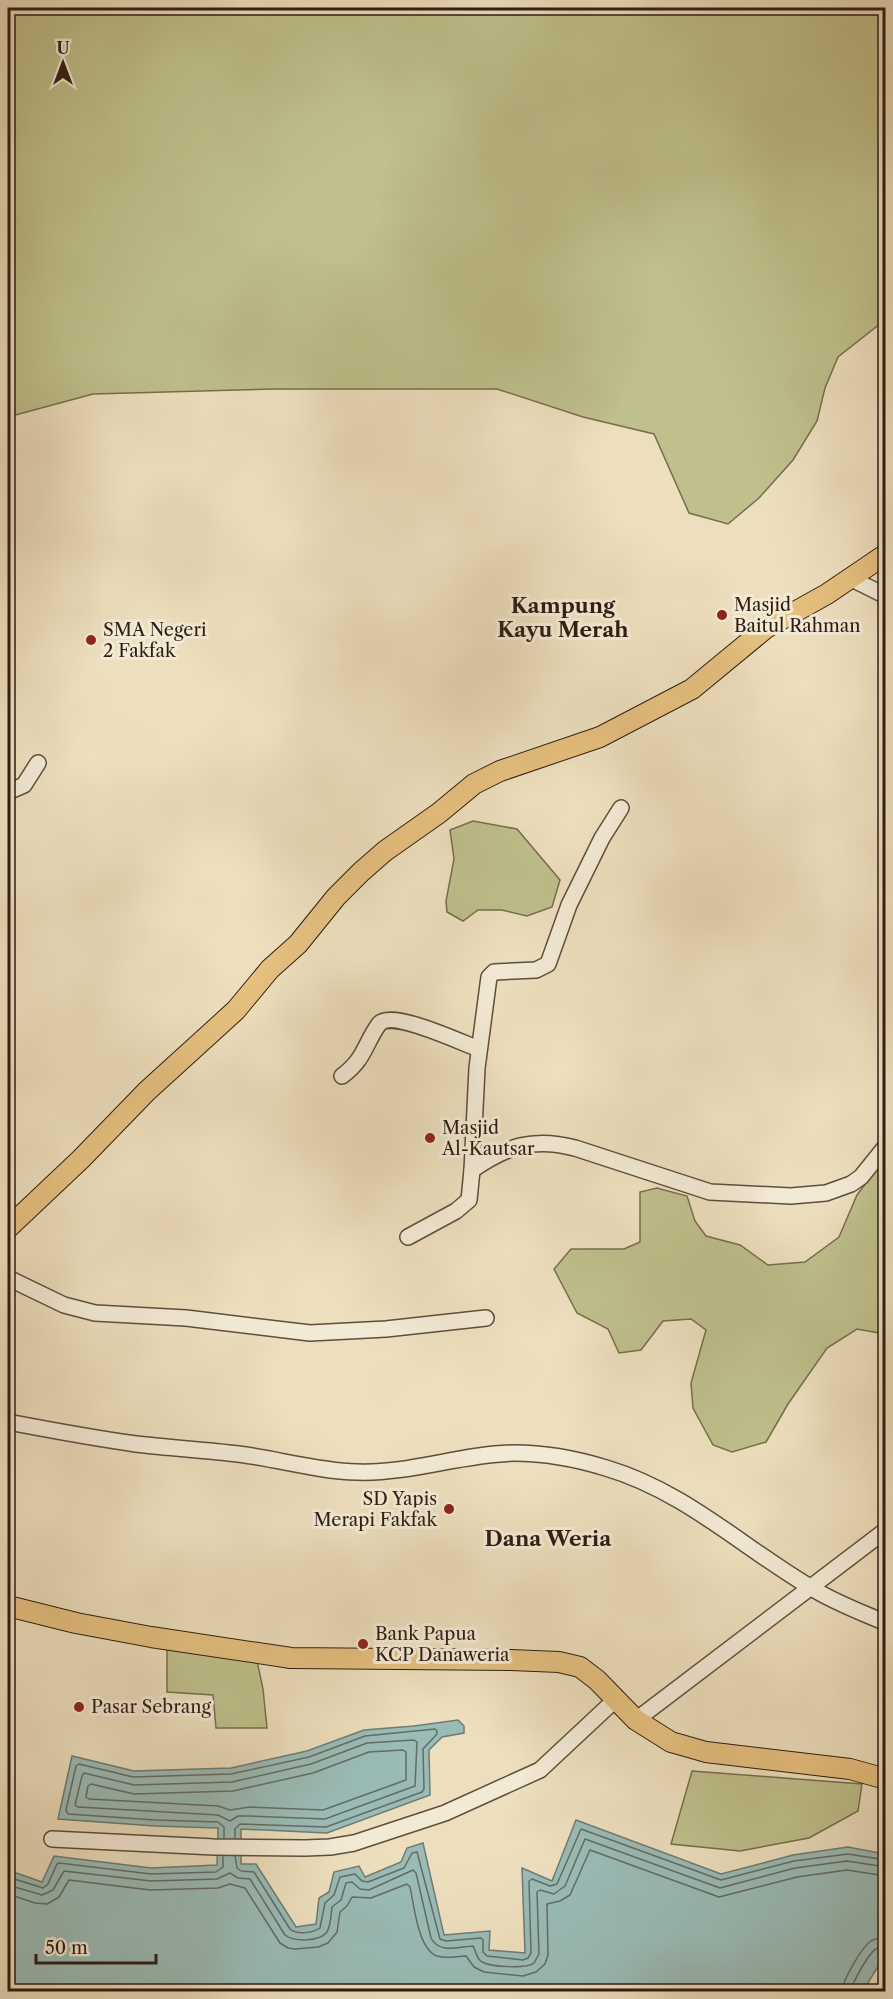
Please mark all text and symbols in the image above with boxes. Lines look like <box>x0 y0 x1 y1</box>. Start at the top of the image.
north arrow <box>33 33 93 93</box>
text: U <box>57 38 70 58</box>
district label: Kampung Kayu Merah <box>497 593 629 642</box>
place label: Masjid Baitul Rahman <box>734 594 861 637</box>
marker: Masjid Baitul Rahman <box>715 608 729 622</box>
place label: SMA Negeri 2 Fakfak <box>103 619 207 662</box>
marker: SMA Negeri 2 Fakfak <box>84 633 98 647</box>
place label: Masjid Al-Kautsar <box>441 1117 535 1160</box>
marker: Masjid Al-Kautsar <box>423 1131 437 1145</box>
place label: SD Yapis Merapi Fakfak <box>314 1488 439 1531</box>
marker: SD Yapis Merapi Fakfak <box>442 1502 456 1516</box>
district label: Dana Weria <box>485 1526 612 1551</box>
place label: Bank Papua KCP Danaweria <box>375 1623 510 1666</box>
marker: Bank Papua KCP Danaweria <box>356 1637 370 1651</box>
place label: Pasar Sebrang <box>91 1696 211 1718</box>
marker: Pasar Sebrang <box>72 1700 86 1714</box>
scale bar <box>36 1927 156 1965</box>
text: 50 m <box>45 1937 88 1959</box>

